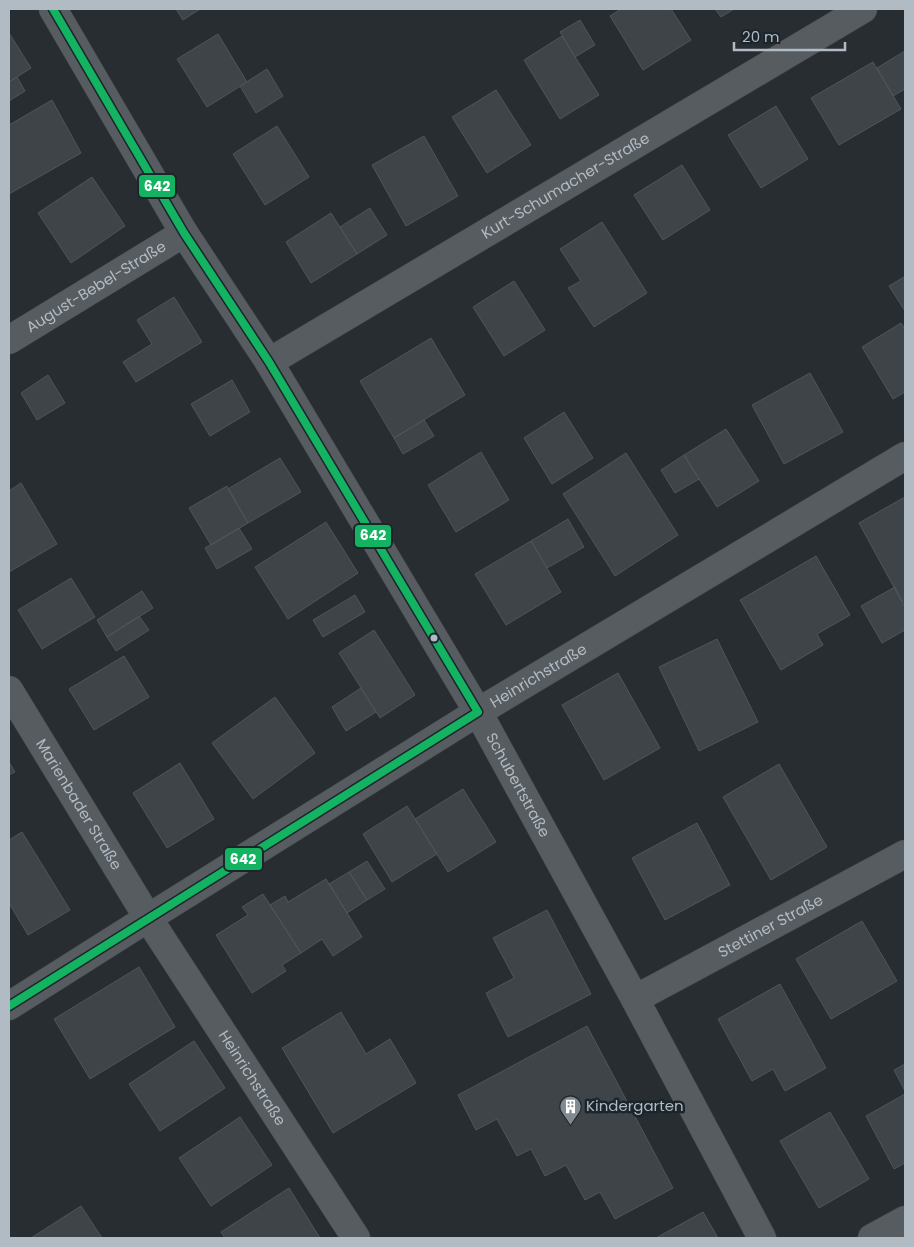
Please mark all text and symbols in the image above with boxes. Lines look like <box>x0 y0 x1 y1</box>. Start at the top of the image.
scale bar <box>734 20 845 52</box>
text: 20 m <box>742 26 780 47</box>
street label: Kurt-Schumacher-Straße <box>477 127 653 243</box>
line badge: 642 <box>138 174 176 198</box>
text: 642 <box>144 176 170 196</box>
street label: August-Bebel-Straße <box>22 236 170 337</box>
line badge: 642 <box>354 524 392 548</box>
text: 642 <box>360 525 386 545</box>
unlabelled marker <box>429 633 439 643</box>
street label: Heinrichstraße <box>486 638 591 713</box>
street label: Schubertstraße <box>481 729 556 841</box>
street label: Marienbader Straße <box>31 735 127 874</box>
line badge: 642 <box>224 847 263 871</box>
text: 642 <box>230 849 256 869</box>
street label: Stettiner Straße <box>714 889 827 962</box>
street label: Heinrichstraße <box>214 1026 291 1130</box>
building icon: Kindergarten <box>558 1094 582 1125</box>
place label: Kindergarten <box>586 1095 684 1116</box>

